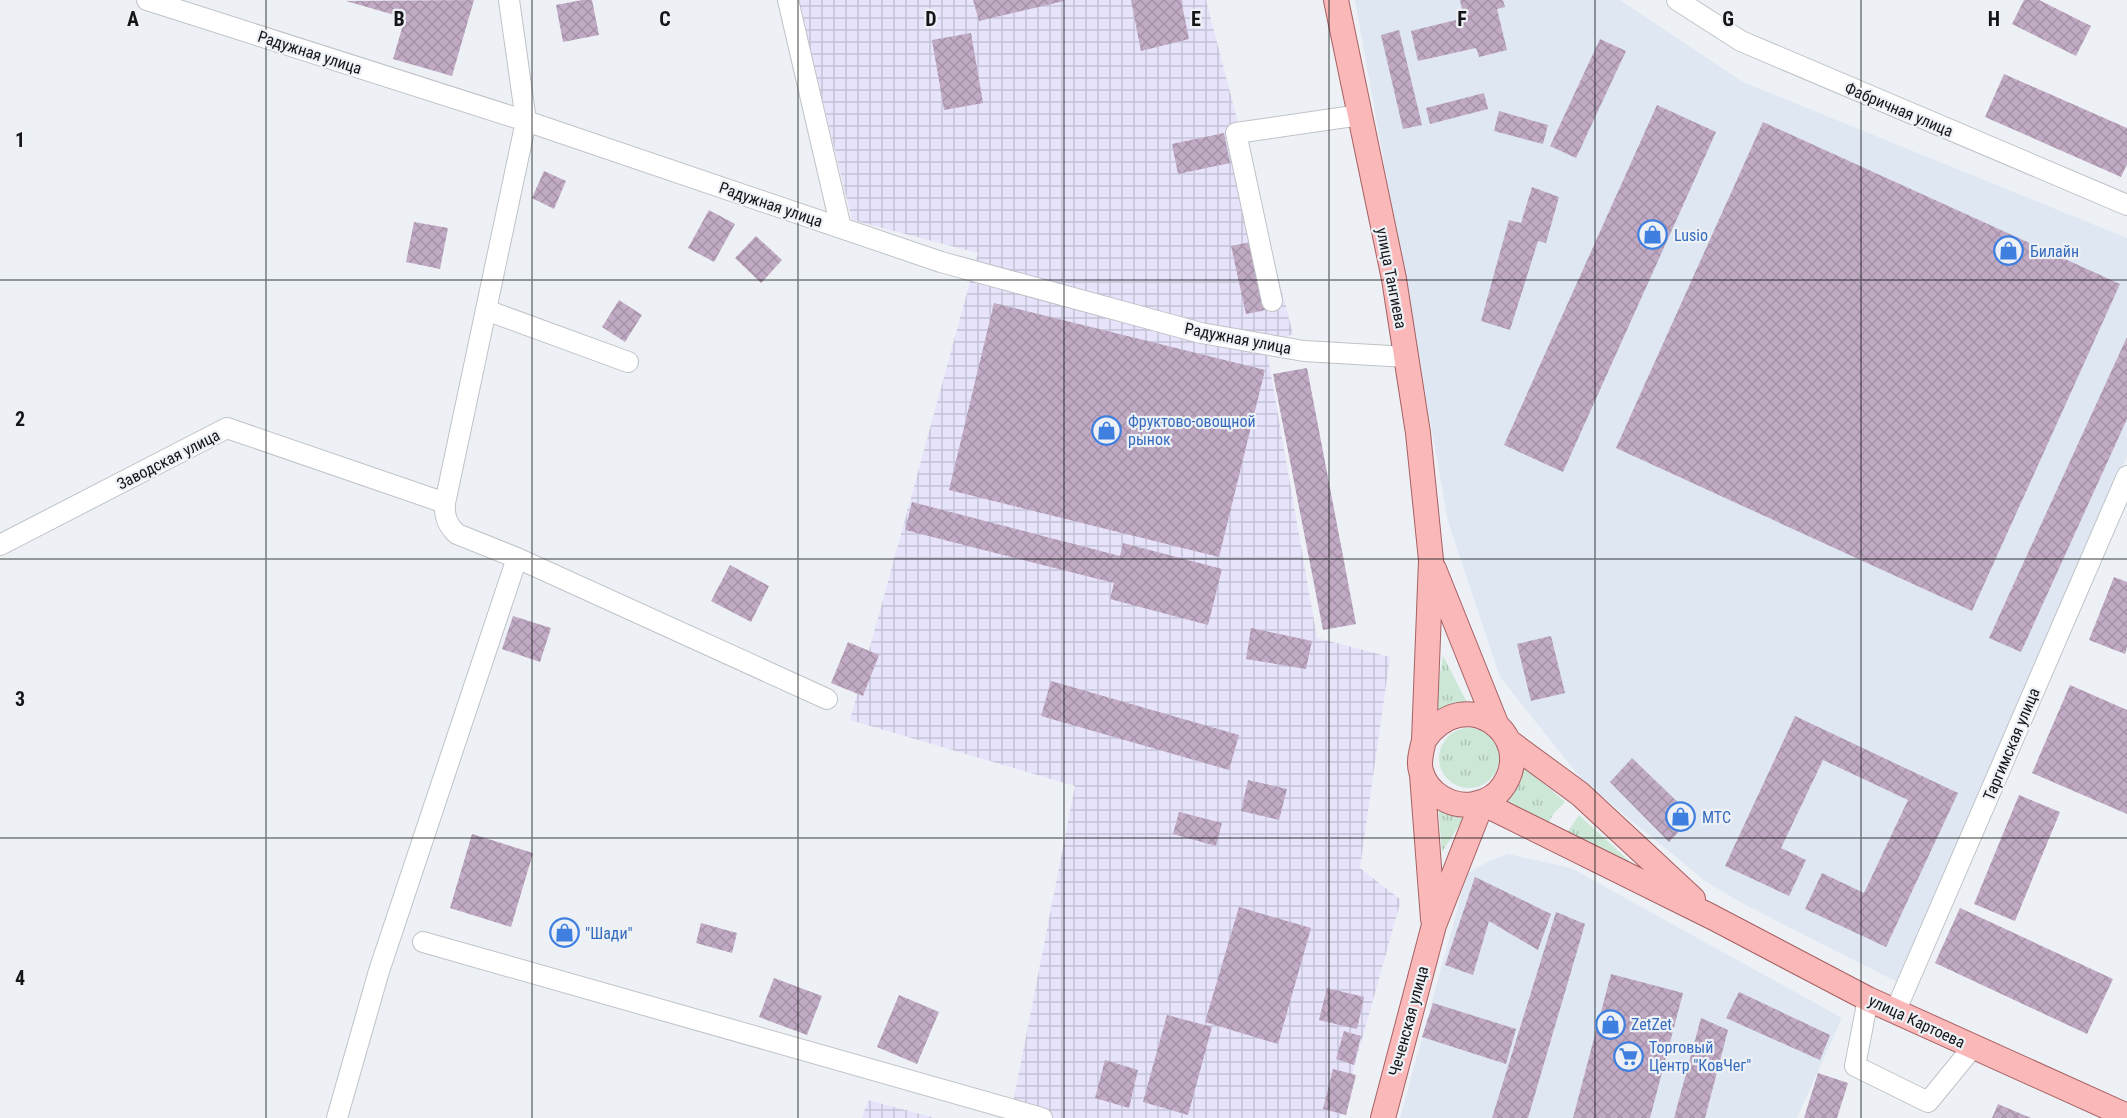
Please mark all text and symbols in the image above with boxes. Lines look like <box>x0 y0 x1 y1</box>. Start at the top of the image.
text: A <box>127 7 139 31</box>
text: B <box>393 7 405 31</box>
text: C <box>659 7 671 31</box>
text: D <box>925 7 937 31</box>
text: E <box>1191 7 1201 31</box>
text: F <box>1457 7 1467 31</box>
text: G <box>1722 7 1734 31</box>
text: H <box>1988 7 2000 31</box>
street label: Радужная улица <box>255 27 364 78</box>
street label: Фабричная улица <box>1842 78 1956 141</box>
text: 1 <box>15 128 25 152</box>
street label: Радужная улица <box>717 178 825 231</box>
shop icon: Lusio <box>1637 219 1669 251</box>
street label: улица Тангиева <box>1372 226 1411 330</box>
place label: Lusio <box>1674 226 1708 245</box>
shop icon: Билайн <box>1993 235 2025 267</box>
place label: Билайн <box>2030 242 2079 261</box>
street label: Радужная улица <box>1183 319 1293 358</box>
text: 2 <box>15 407 25 431</box>
place label: Фруктово-овощной рынок <box>1128 412 1256 449</box>
shop icon: Фруктово-овощной рынок <box>1091 414 1123 446</box>
street label: Заводская улица <box>114 425 223 494</box>
street label: Таргимская улица <box>1979 685 2044 803</box>
text: 3 <box>15 687 25 711</box>
shop icon: МТС <box>1665 801 1697 833</box>
place label: МТС <box>1702 808 1731 827</box>
shop icon: "Шади" <box>548 917 580 949</box>
place label: "Шади" <box>585 924 633 943</box>
street label: Чеченская улица <box>1385 964 1432 1078</box>
text: 4 <box>15 966 25 990</box>
street label: улица Картоева <box>1866 991 1968 1052</box>
shop icon: ZetZet <box>1594 1008 1626 1040</box>
place label: ZetZet <box>1631 1015 1672 1034</box>
place label: Торговый Центр "КовЧег" <box>1649 1038 1751 1075</box>
supermarket icon: Торговый Центр "КовЧег" <box>1612 1040 1644 1072</box>

